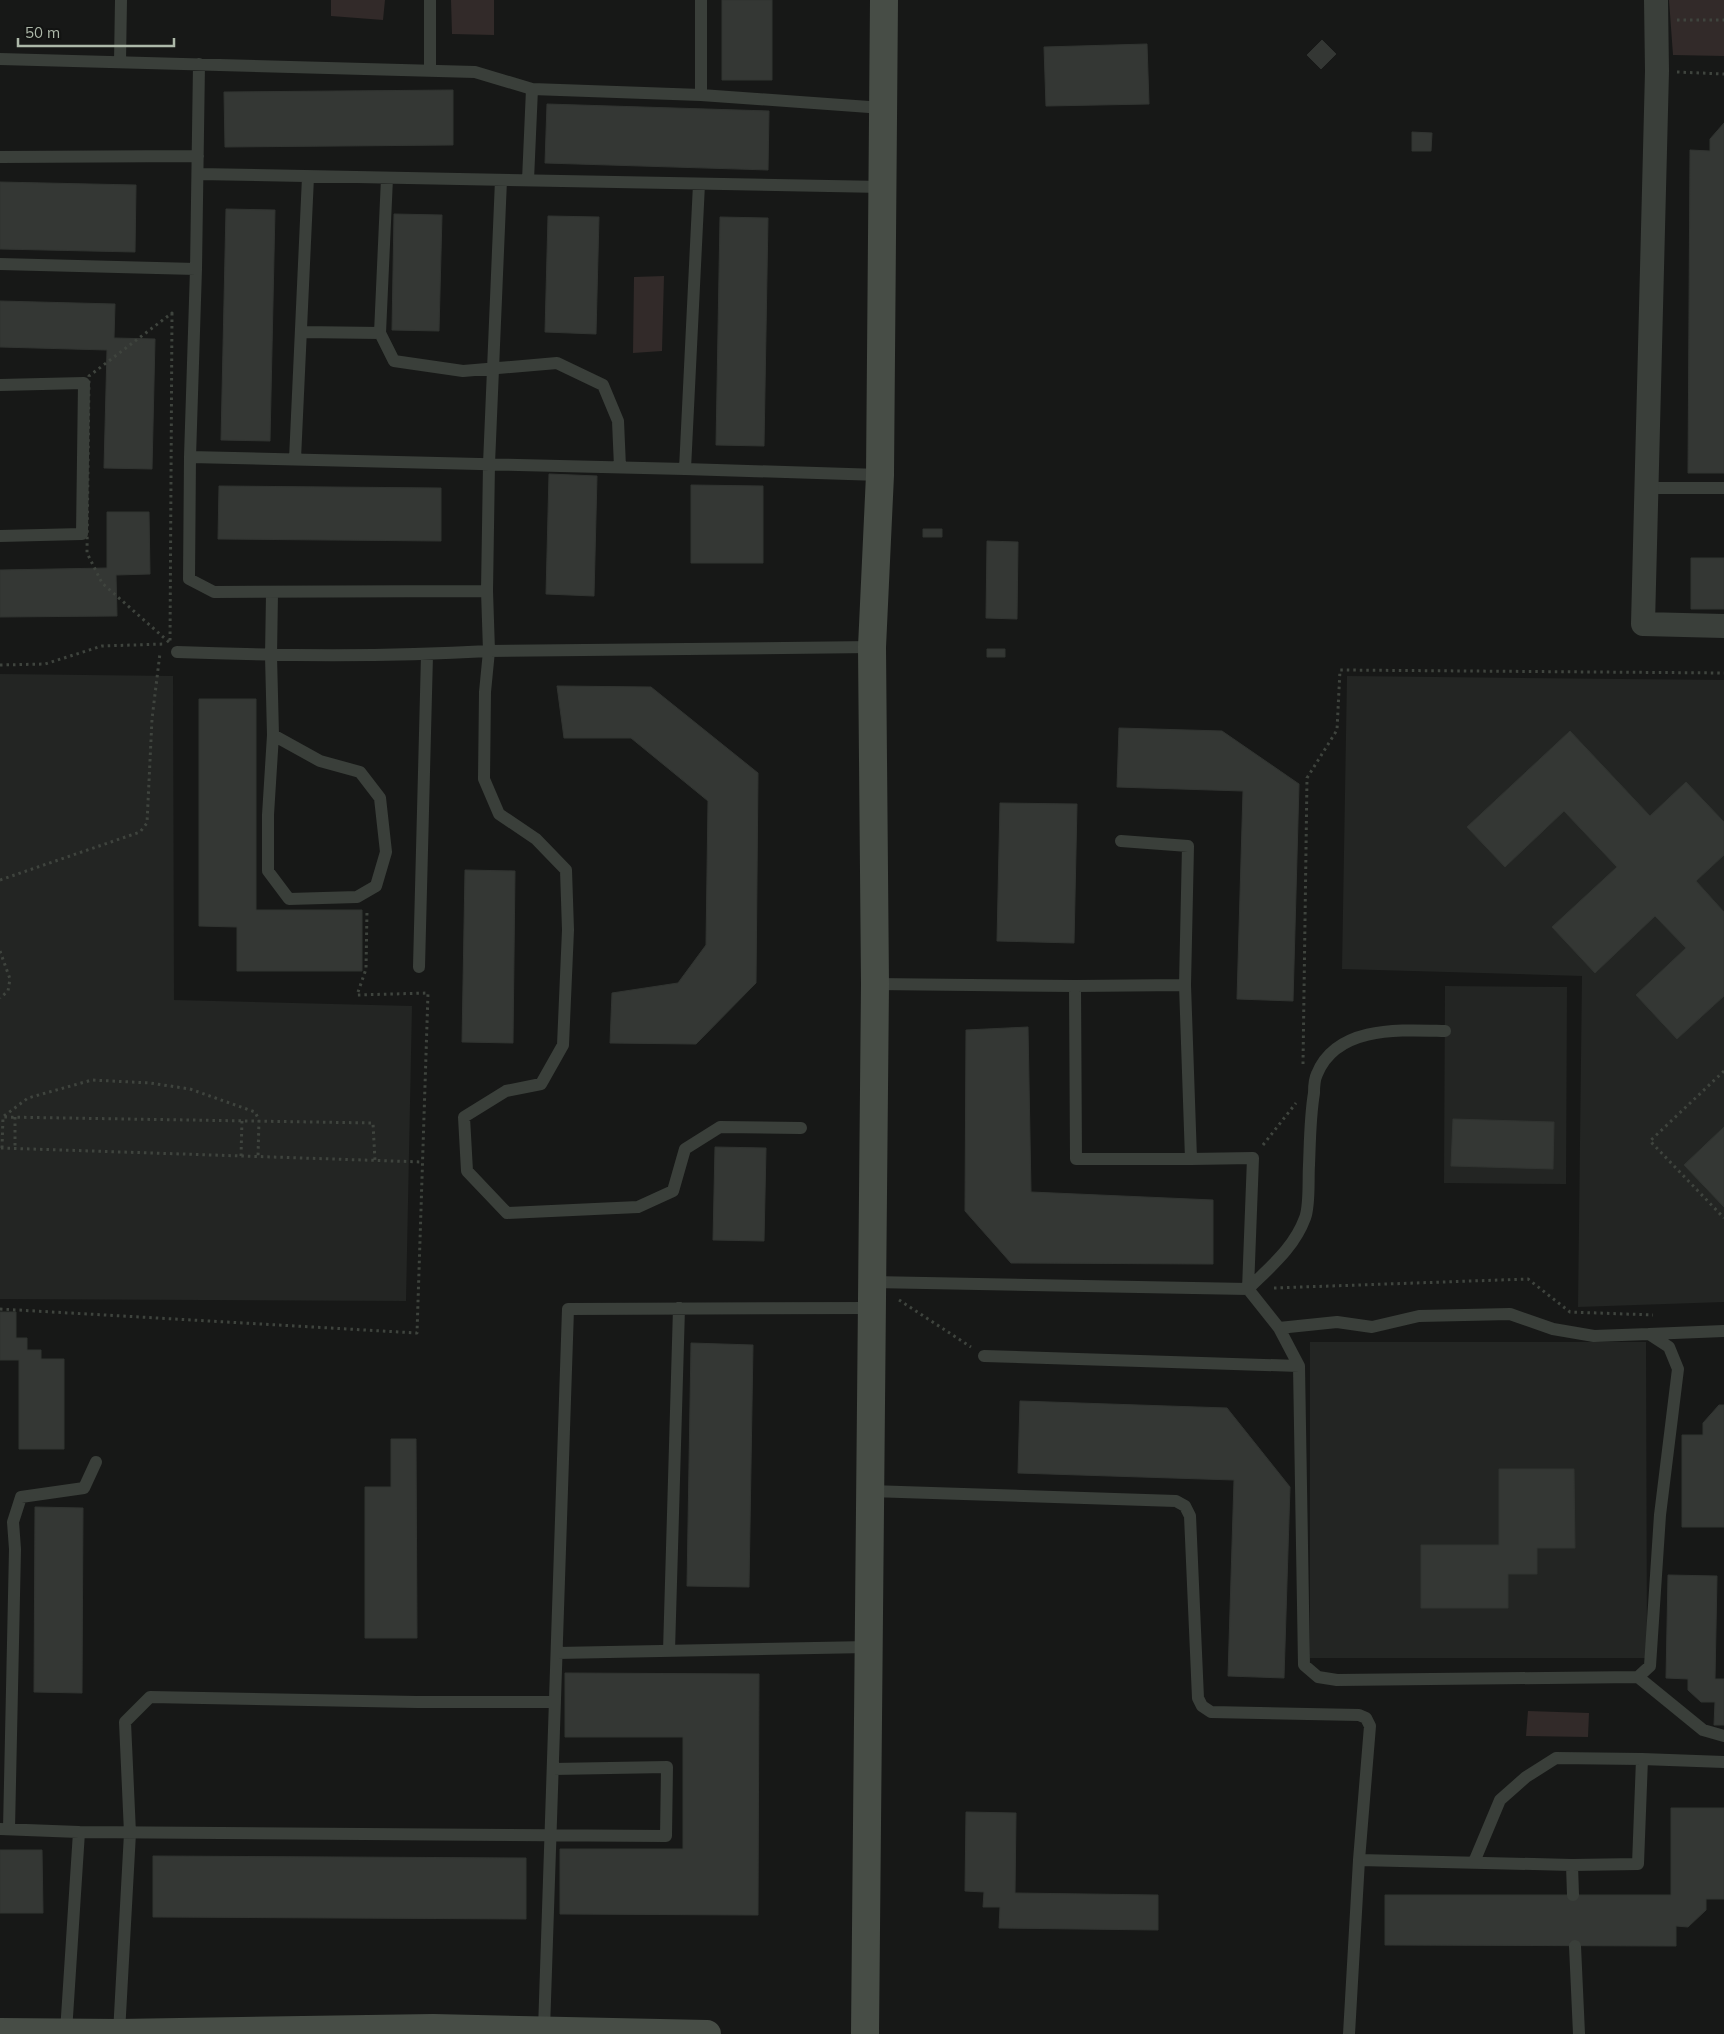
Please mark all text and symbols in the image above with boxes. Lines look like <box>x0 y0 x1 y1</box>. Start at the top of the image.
scale bar <box>18 15 174 47</box>
text: 50 m <box>25 23 60 42</box>

